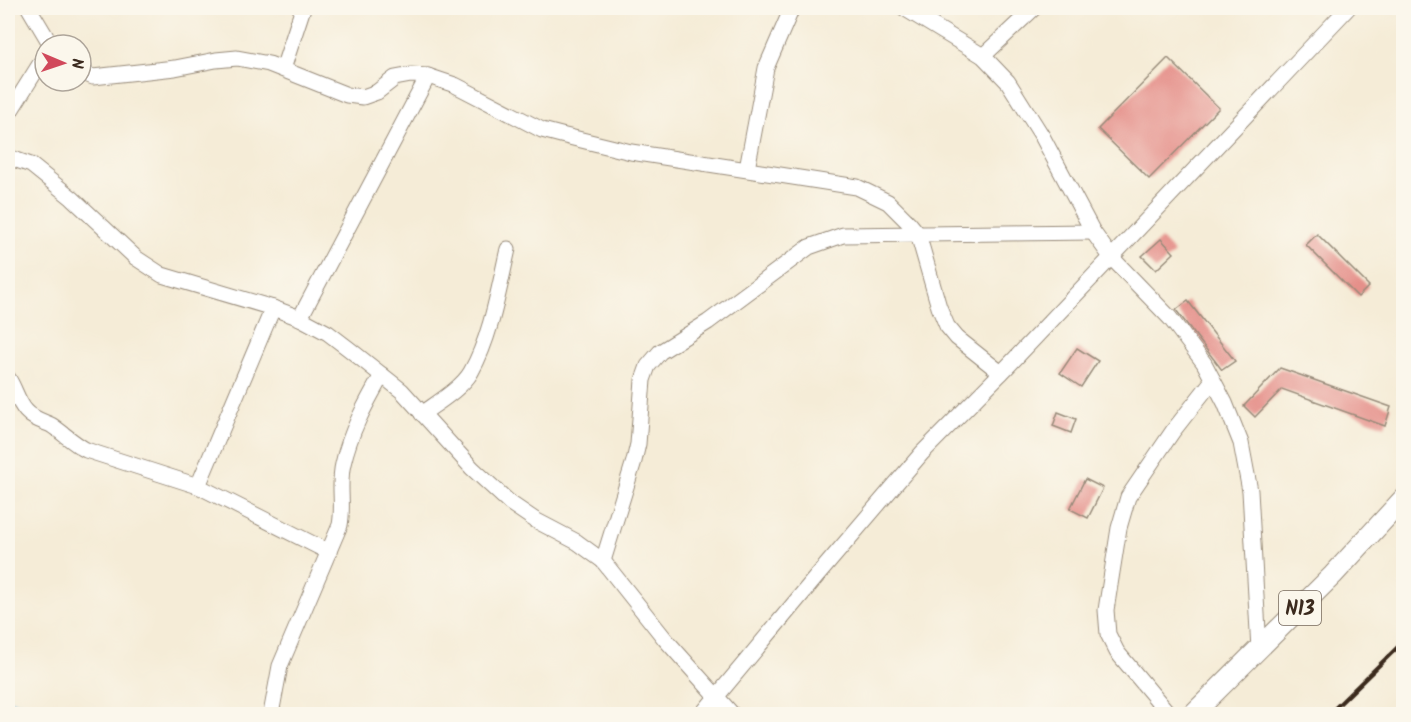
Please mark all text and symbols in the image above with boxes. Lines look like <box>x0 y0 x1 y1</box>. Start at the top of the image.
north arrow <box>33 33 93 93</box>
text: N <box>64 58 89 69</box>
road number: N13 <box>1279 591 1321 625</box>

